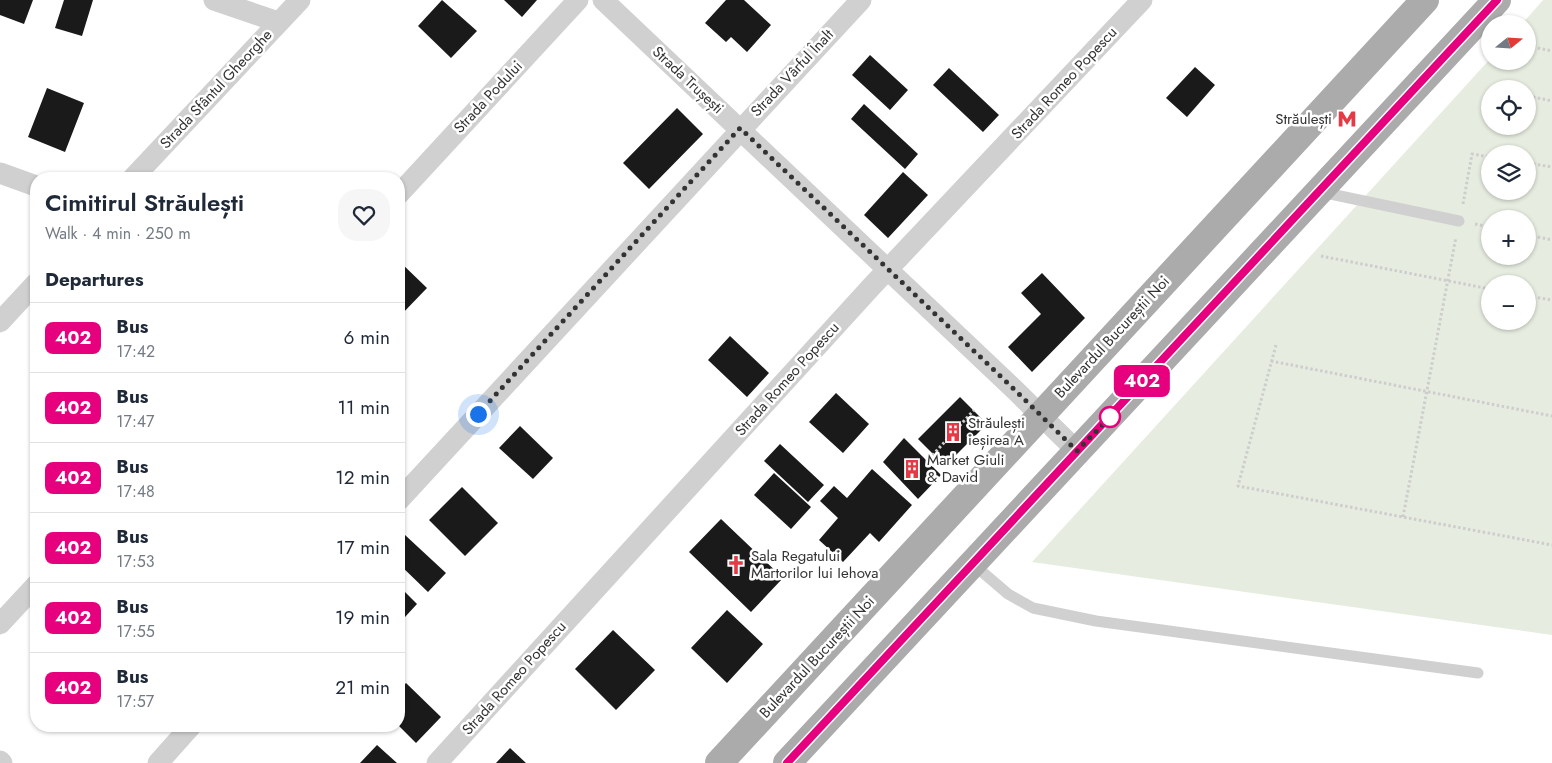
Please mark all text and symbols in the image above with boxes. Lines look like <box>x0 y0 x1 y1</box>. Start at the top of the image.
north arrow <box>1481 15 1536 70</box>
map controls <box>1481 15 1536 330</box>
street label: Strada Romeo Popescu <box>1006 22 1122 144</box>
street label: Strada Sfântul Gheorghe <box>155 24 277 154</box>
street label: Strada Vârful Înalt <box>746 24 839 122</box>
street label: Strada Trușești <box>647 41 729 119</box>
street label: Strada Podului <box>449 56 527 138</box>
button: locate <box>1481 80 1536 135</box>
place label: Străulești <box>1275 108 1332 130</box>
metro station icon: Străulești <box>1336 108 1358 130</box>
button: layers <box>1481 145 1536 200</box>
text: Cimitirul Străulești <box>45 185 244 220</box>
button: heart <box>338 189 390 241</box>
button: + <box>1481 210 1536 265</box>
text: Walk · 4 min · 250 m <box>45 222 191 245</box>
text: Departures <box>45 266 144 293</box>
street label: Bulevardul Bucureștii Noi <box>1049 271 1175 403</box>
button: − <box>1481 275 1536 330</box>
text: Bus <box>116 313 149 340</box>
street label: Strada Romeo Popescu <box>730 317 844 441</box>
text: 6 min <box>344 324 390 351</box>
text: 402 <box>55 325 91 351</box>
text: 17:42 <box>116 340 155 363</box>
line badge: 402 <box>1113 365 1171 397</box>
text: 402 <box>1124 368 1160 394</box>
text: Bus <box>116 383 149 410</box>
text: 11 min <box>337 394 390 421</box>
text: 402 <box>55 395 91 421</box>
your location <box>466 402 491 427</box>
unlabelled marker <box>1099 406 1121 428</box>
text: 17:47 <box>116 410 154 433</box>
place label: Străulești ieșirea A <box>968 412 1025 451</box>
building icon: Străulești ieșirea A <box>942 421 964 443</box>
place label: Market Giuli & David <box>927 449 1004 488</box>
text: Bus <box>116 453 149 480</box>
building icon: Market Giuli & David <box>901 458 923 480</box>
text: 12 min <box>335 464 390 491</box>
text: 402 <box>55 465 91 491</box>
text: 17:48 <box>116 480 155 503</box>
text: Bus <box>116 523 149 550</box>
text: 17 min <box>336 534 390 561</box>
text: 402 <box>55 535 91 561</box>
place label: Sala Regatului Martorilor lui Iehova <box>751 545 878 584</box>
text: 17:53 <box>116 550 154 573</box>
church icon: Sala Regatului Martorilor lui Iehova <box>725 554 747 576</box>
street label: Bulevardul Bucureștii Noi <box>754 591 880 723</box>
text: Bus <box>116 593 149 620</box>
text: 19 min <box>335 604 390 631</box>
text: 402 <box>55 605 91 631</box>
street label: Strada Romeo Popescu <box>457 616 571 740</box>
text: 17:55 <box>116 620 155 643</box>
text: Bus <box>116 663 149 690</box>
text: 21 min <box>335 674 390 701</box>
text: 402 <box>55 675 91 701</box>
text: 17:57 <box>116 690 154 713</box>

